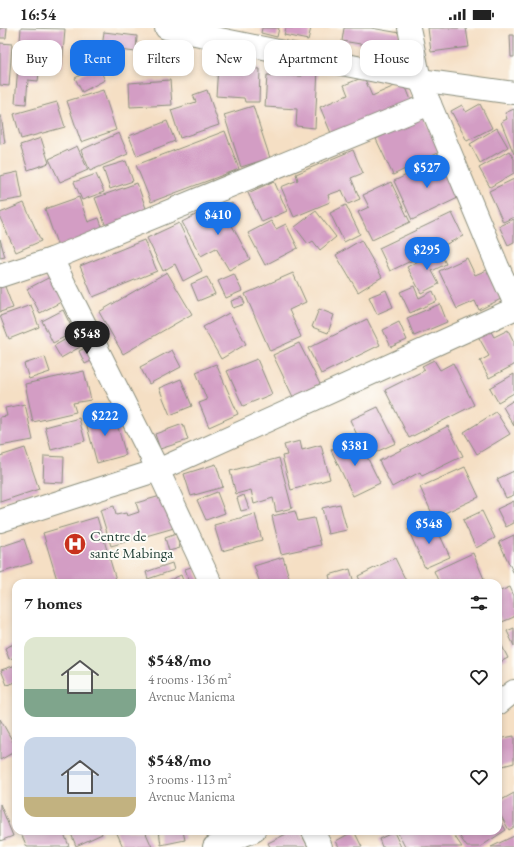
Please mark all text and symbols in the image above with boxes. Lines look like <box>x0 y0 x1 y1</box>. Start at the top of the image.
text: 16:54 <box>20 5 56 24</box>
chip: Buy <box>12 40 62 76</box>
chip: Rent <box>70 40 125 76</box>
chip: Filters <box>133 40 194 76</box>
chip: New <box>202 40 256 76</box>
chip: Apartment <box>264 40 352 76</box>
chip: House <box>360 40 423 76</box>
pin: $527 <box>403 155 451 189</box>
text: $527 <box>414 159 440 176</box>
pin: $410 <box>194 202 242 236</box>
text: $410 <box>205 206 231 223</box>
pin: $295 <box>403 237 451 271</box>
text: $295 <box>414 241 440 258</box>
pin: $548 <box>63 321 111 355</box>
text: $548 <box>74 325 100 342</box>
pin: $222 <box>81 403 129 437</box>
text: $222 <box>92 407 118 424</box>
pin: $381 <box>331 433 379 467</box>
text: $381 <box>342 437 368 454</box>
pin: $548 <box>405 511 453 545</box>
text: $548 <box>416 515 442 532</box>
place label: Centre de santé Mabinga <box>90 526 173 562</box>
hospital icon: Centre de santé Mabinga <box>62 531 88 557</box>
text: 7 homes <box>24 592 82 614</box>
icon: filters <box>468 592 490 614</box>
text: $548/mo <box>148 649 211 671</box>
icon: home <box>56 653 104 701</box>
icon: heart <box>468 666 490 688</box>
text: 4 rooms · 136 m² <box>148 671 232 688</box>
text: Avenue Maniema <box>148 688 235 705</box>
text: $548/mo <box>148 749 211 771</box>
icon: home <box>56 753 104 801</box>
icon: heart <box>468 766 490 788</box>
text: 3 rooms · 113 m² <box>148 771 232 788</box>
text: Avenue Maniema <box>148 788 235 805</box>

